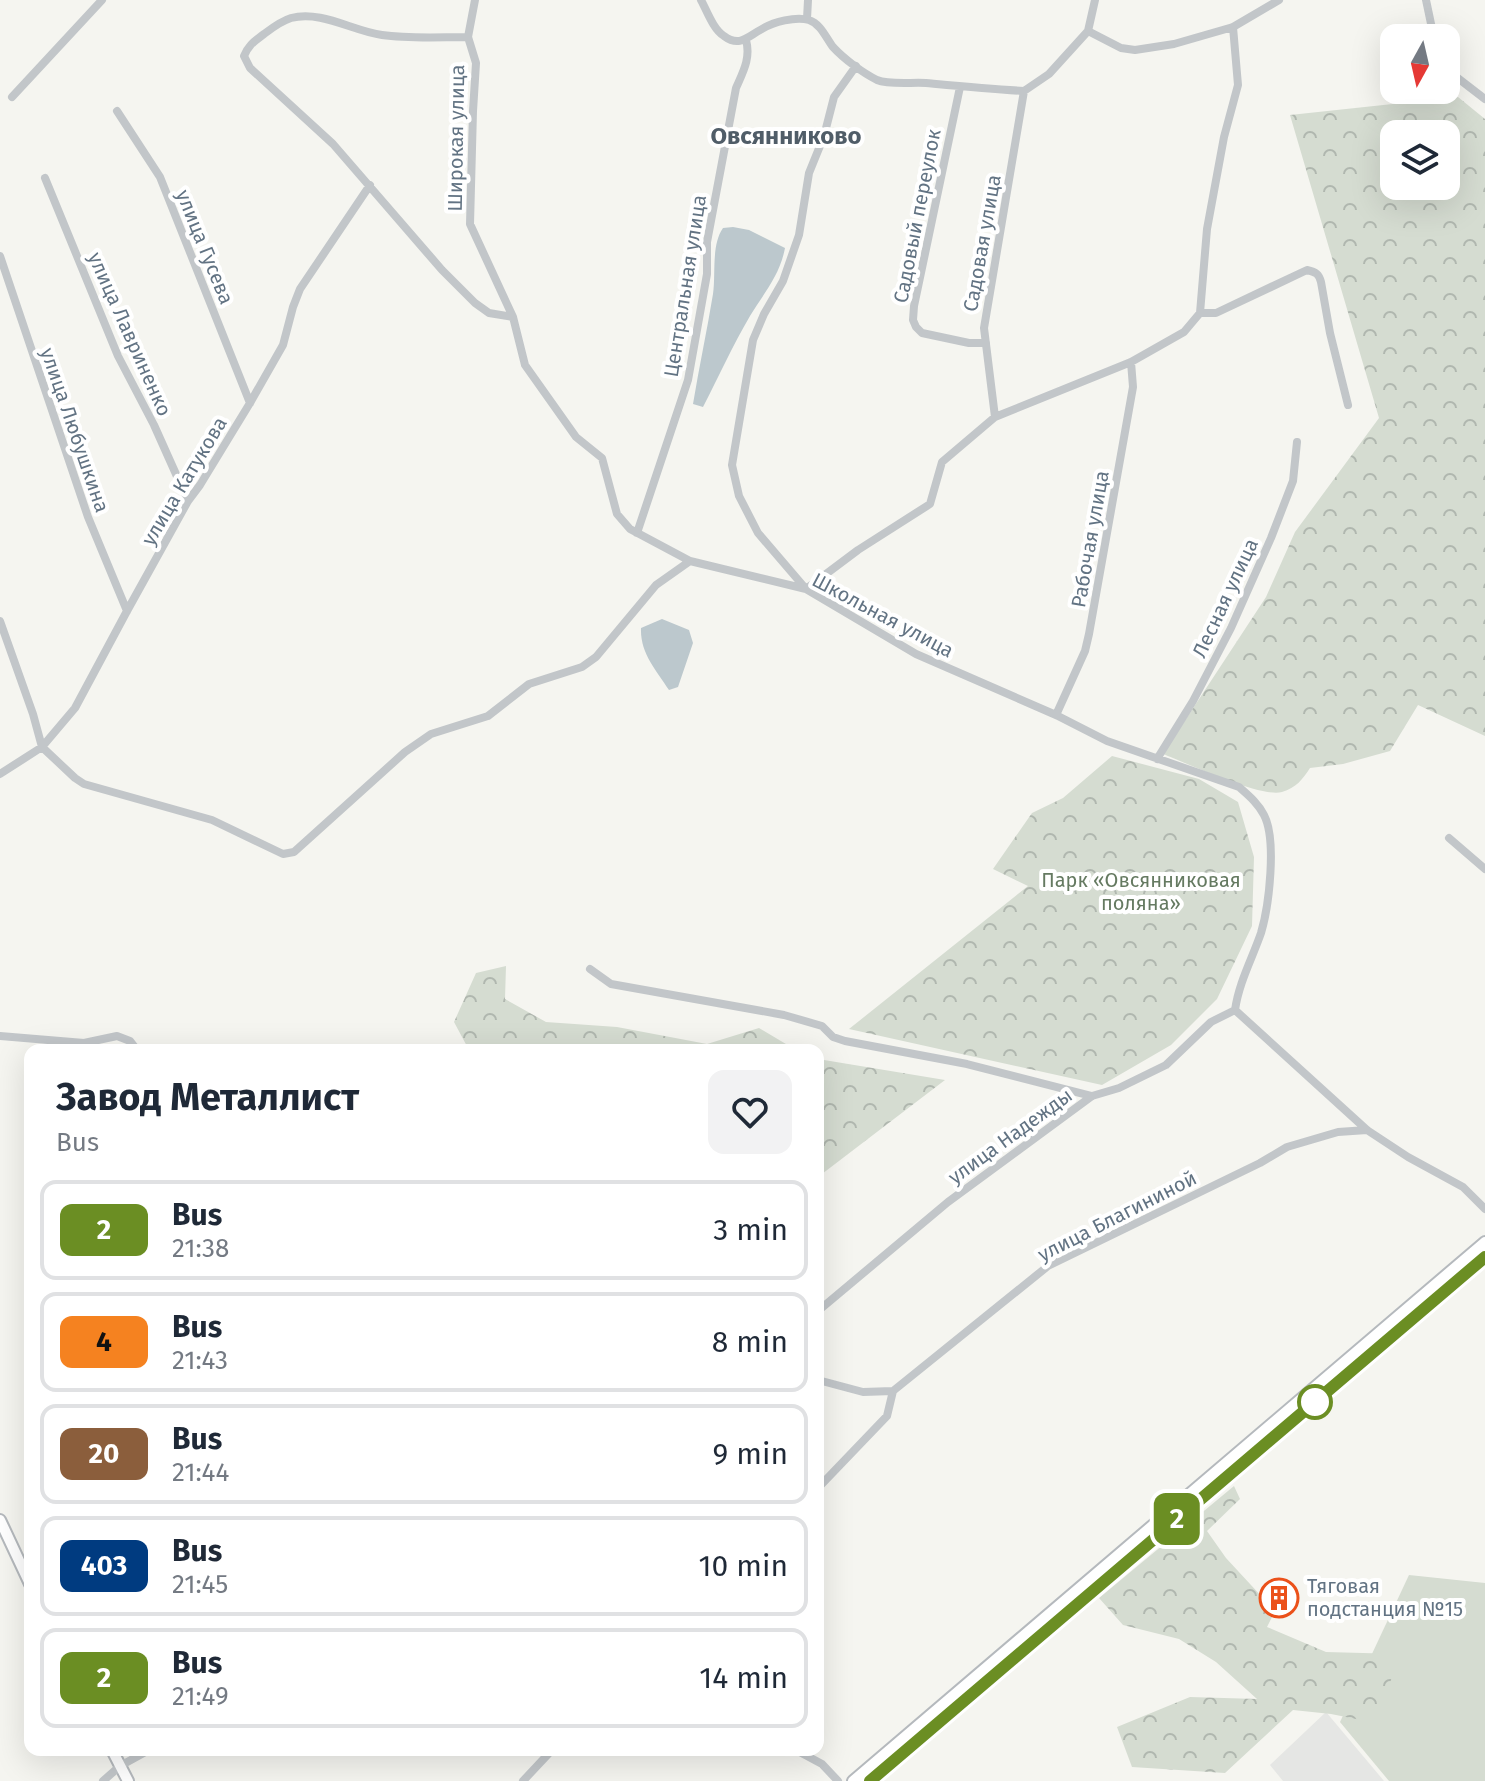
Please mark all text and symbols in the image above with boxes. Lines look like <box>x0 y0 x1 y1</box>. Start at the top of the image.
north arrow <box>1380 24 1460 104</box>
map controls <box>1380 24 1460 200</box>
street label: Широкая улица <box>443 64 469 212</box>
button: layers <box>1380 120 1460 200</box>
district label: Овсянниково <box>711 122 861 150</box>
street label: Садовый переулок <box>888 126 946 305</box>
street label: Садовая улица <box>958 173 1006 313</box>
street label: улица Гусева <box>171 186 239 308</box>
street label: Центральная улица <box>659 193 711 379</box>
street label: улица Лавриненко <box>83 248 177 420</box>
street label: улица Любушкина <box>36 345 114 515</box>
street label: улица Катукова <box>136 412 232 550</box>
street label: Рабочая улица <box>1066 469 1114 609</box>
street label: Лесная улица <box>1187 535 1263 661</box>
street label: Школьная улица <box>808 568 958 662</box>
park label: Парк «Овсянниковая поляна» <box>1041 868 1241 915</box>
button: heart <box>708 1070 792 1154</box>
text: Завод Металлист <box>56 1074 359 1120</box>
street label: улица Надежды <box>943 1083 1077 1189</box>
text: Bus <box>56 1127 99 1158</box>
street label: улица Благининой <box>1034 1166 1200 1266</box>
text: Bus <box>172 1197 222 1233</box>
text: 3 min <box>713 1212 788 1248</box>
text: 2 <box>97 1213 111 1246</box>
text: 21:38 <box>172 1233 229 1264</box>
text: Bus <box>172 1309 222 1345</box>
text: 8 min <box>712 1324 788 1360</box>
text: 4 <box>96 1325 112 1358</box>
text: 21:43 <box>172 1345 228 1376</box>
unlabelled marker <box>1298 1385 1332 1419</box>
text: Bus <box>172 1421 222 1457</box>
text: 9 min <box>713 1436 788 1472</box>
text: 20 <box>89 1437 119 1470</box>
text: 21:44 <box>172 1457 229 1488</box>
line badge: 2 <box>1151 1493 1203 1545</box>
text: 2 <box>1170 1502 1184 1535</box>
text: Bus <box>172 1533 222 1569</box>
text: 10 min <box>699 1548 788 1584</box>
text: 403 <box>81 1549 127 1582</box>
text: 21:45 <box>172 1569 228 1600</box>
place label: Тяговая подстанция №15 <box>1307 1574 1463 1621</box>
building icon: Тяговая подстанция №15 <box>1258 1577 1300 1619</box>
text: Bus <box>172 1645 222 1681</box>
text: 14 min <box>699 1660 788 1696</box>
text: 2 <box>97 1661 111 1694</box>
text: 21:49 <box>172 1681 229 1712</box>

